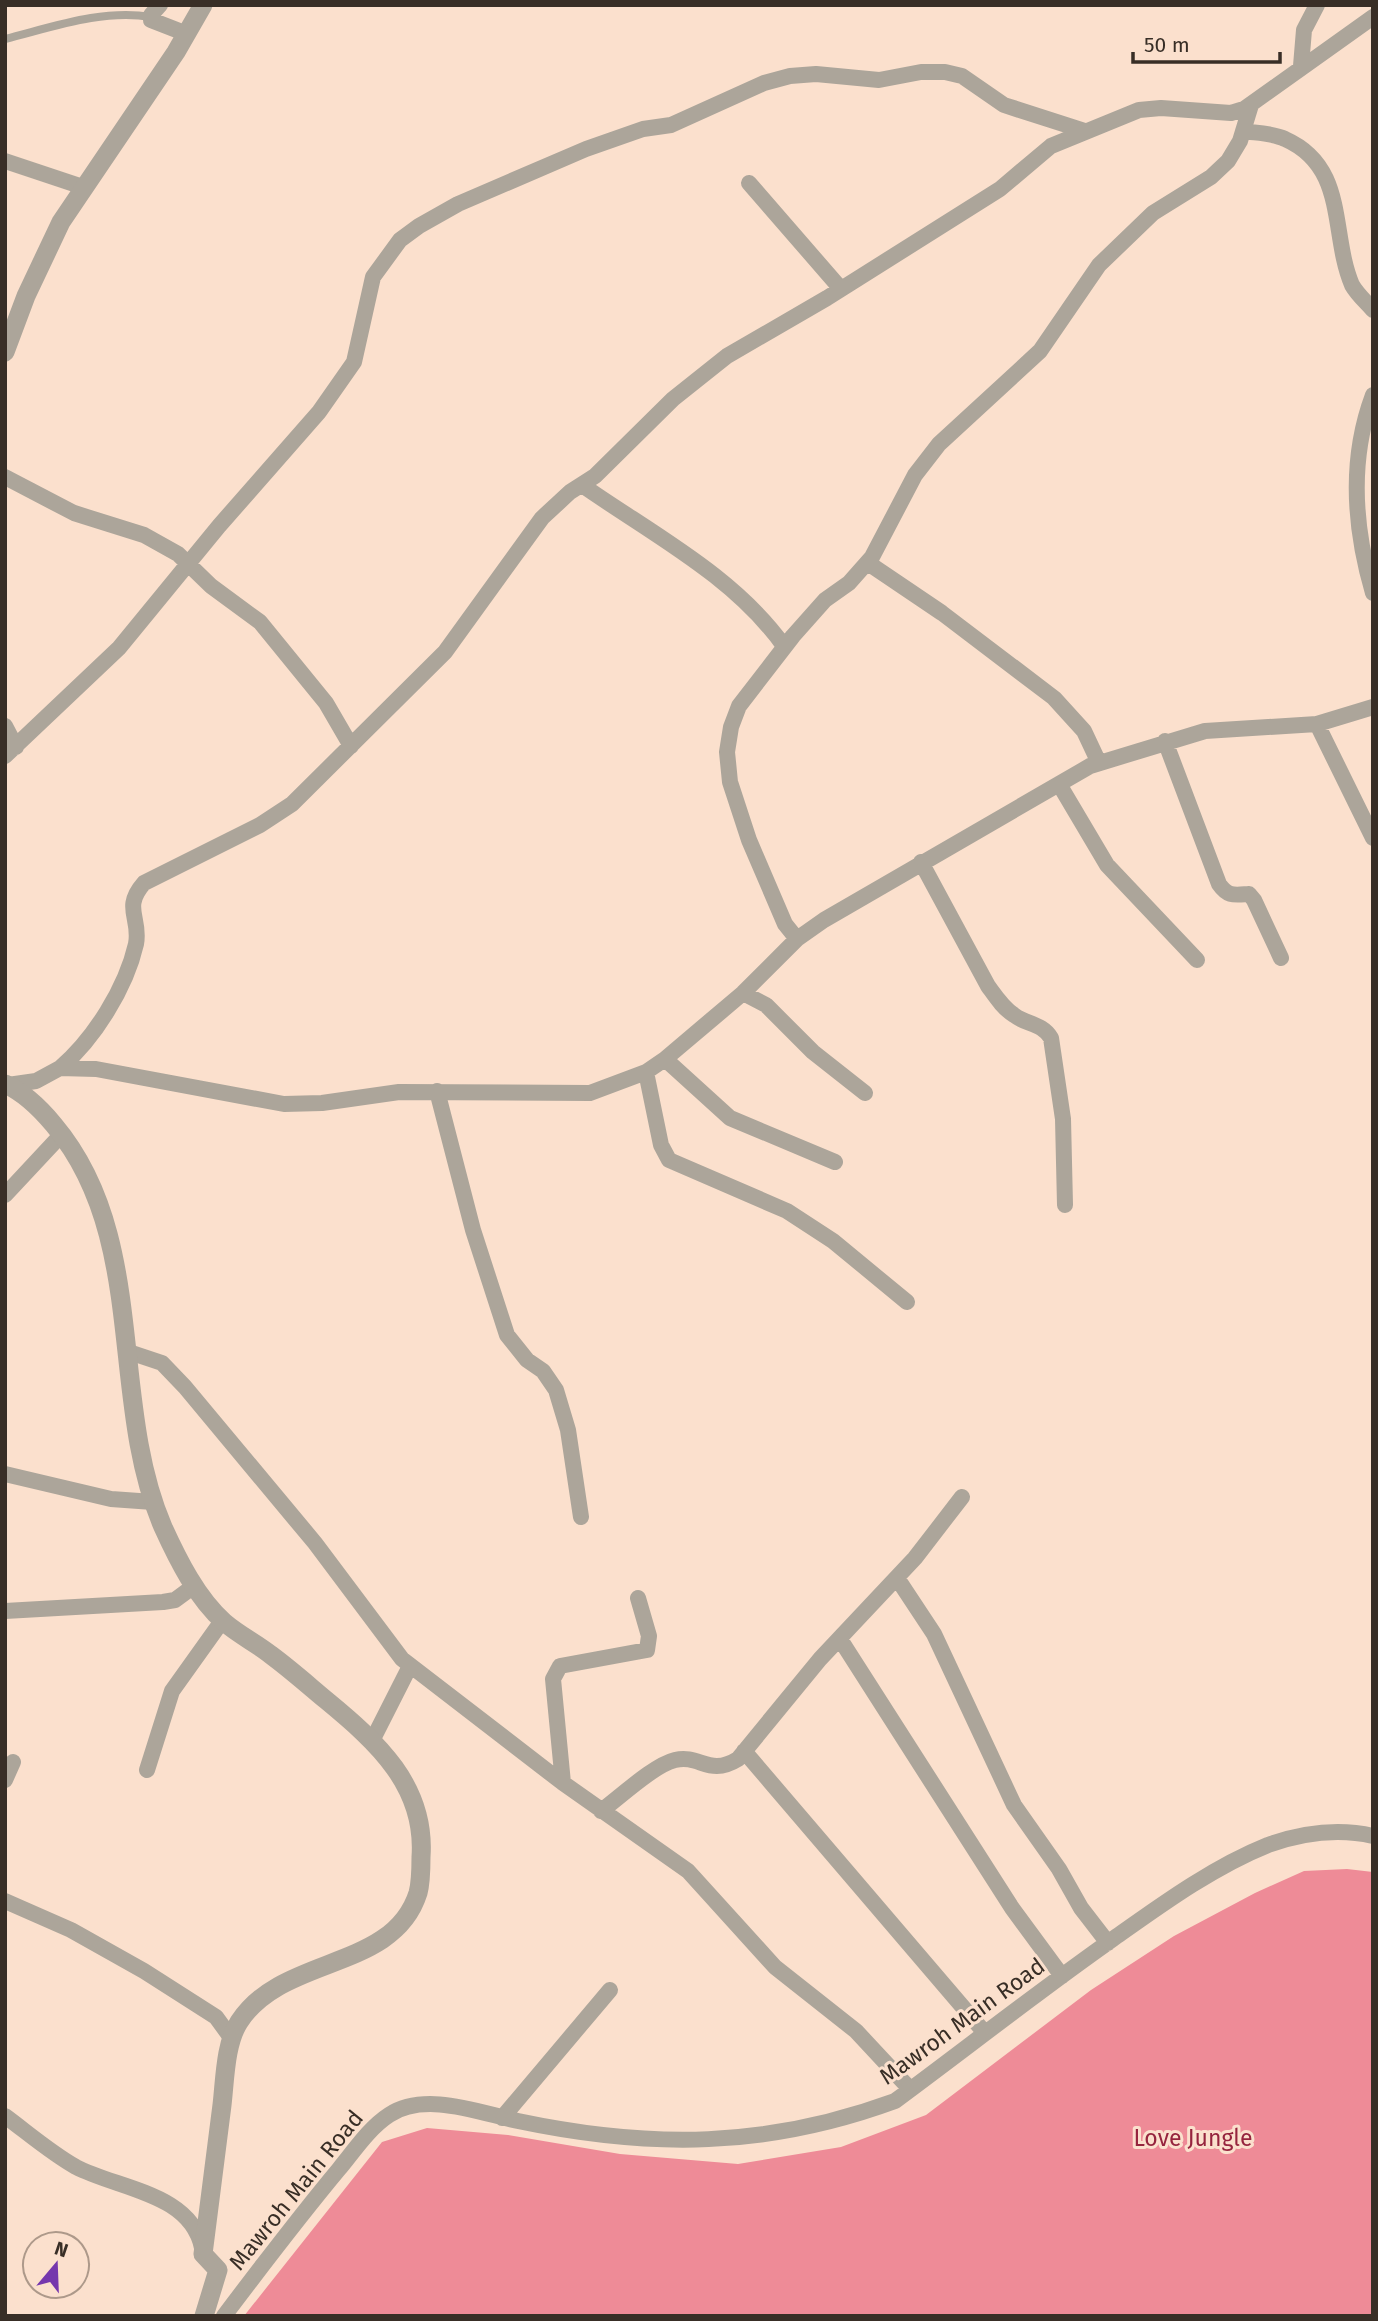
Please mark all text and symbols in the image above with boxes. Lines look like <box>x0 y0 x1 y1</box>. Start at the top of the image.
scale bar <box>1133 21 1280 65</box>
text: 50 m <box>1144 32 1190 58</box>
street label: Mawroh Main Road <box>874 1952 1050 2090</box>
street label: Mawroh Main Road <box>223 2104 369 2276</box>
park label: Love Jungle <box>1133 2124 1253 2152</box>
north arrow <box>21 2230 91 2300</box>
text: N <box>52 2236 71 2262</box>

